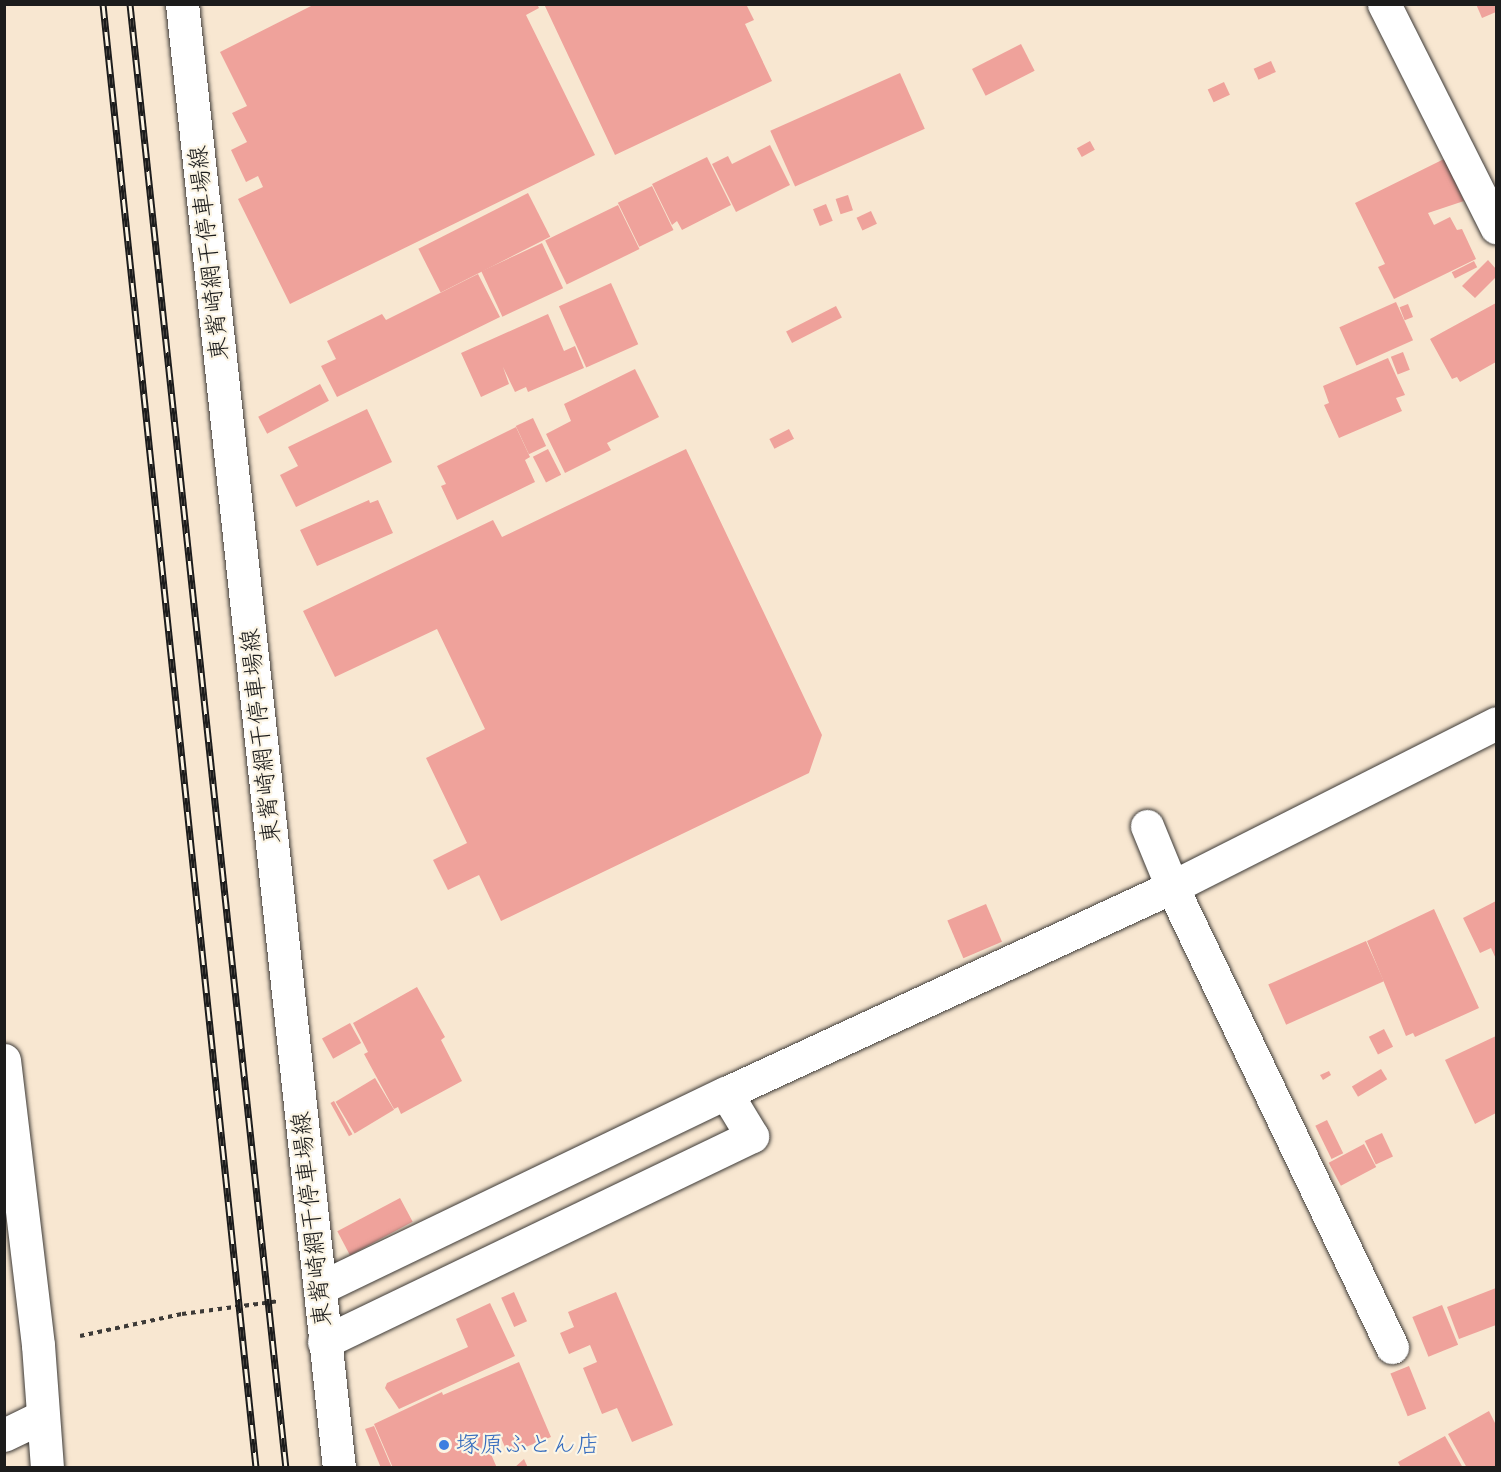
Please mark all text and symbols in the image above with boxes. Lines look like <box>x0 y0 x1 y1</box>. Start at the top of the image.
street label: 東觜崎網干停車場線 <box>183 144 235 362</box>
street label: 東觜崎網干停車場線 <box>235 627 287 845</box>
street label: 東觜崎網干停車場線 <box>286 1110 338 1328</box>
place label: 塚原ふとん店 <box>456 1431 600 1459</box>
marker: 塚原ふとん店 <box>437 1438 451 1452</box>

